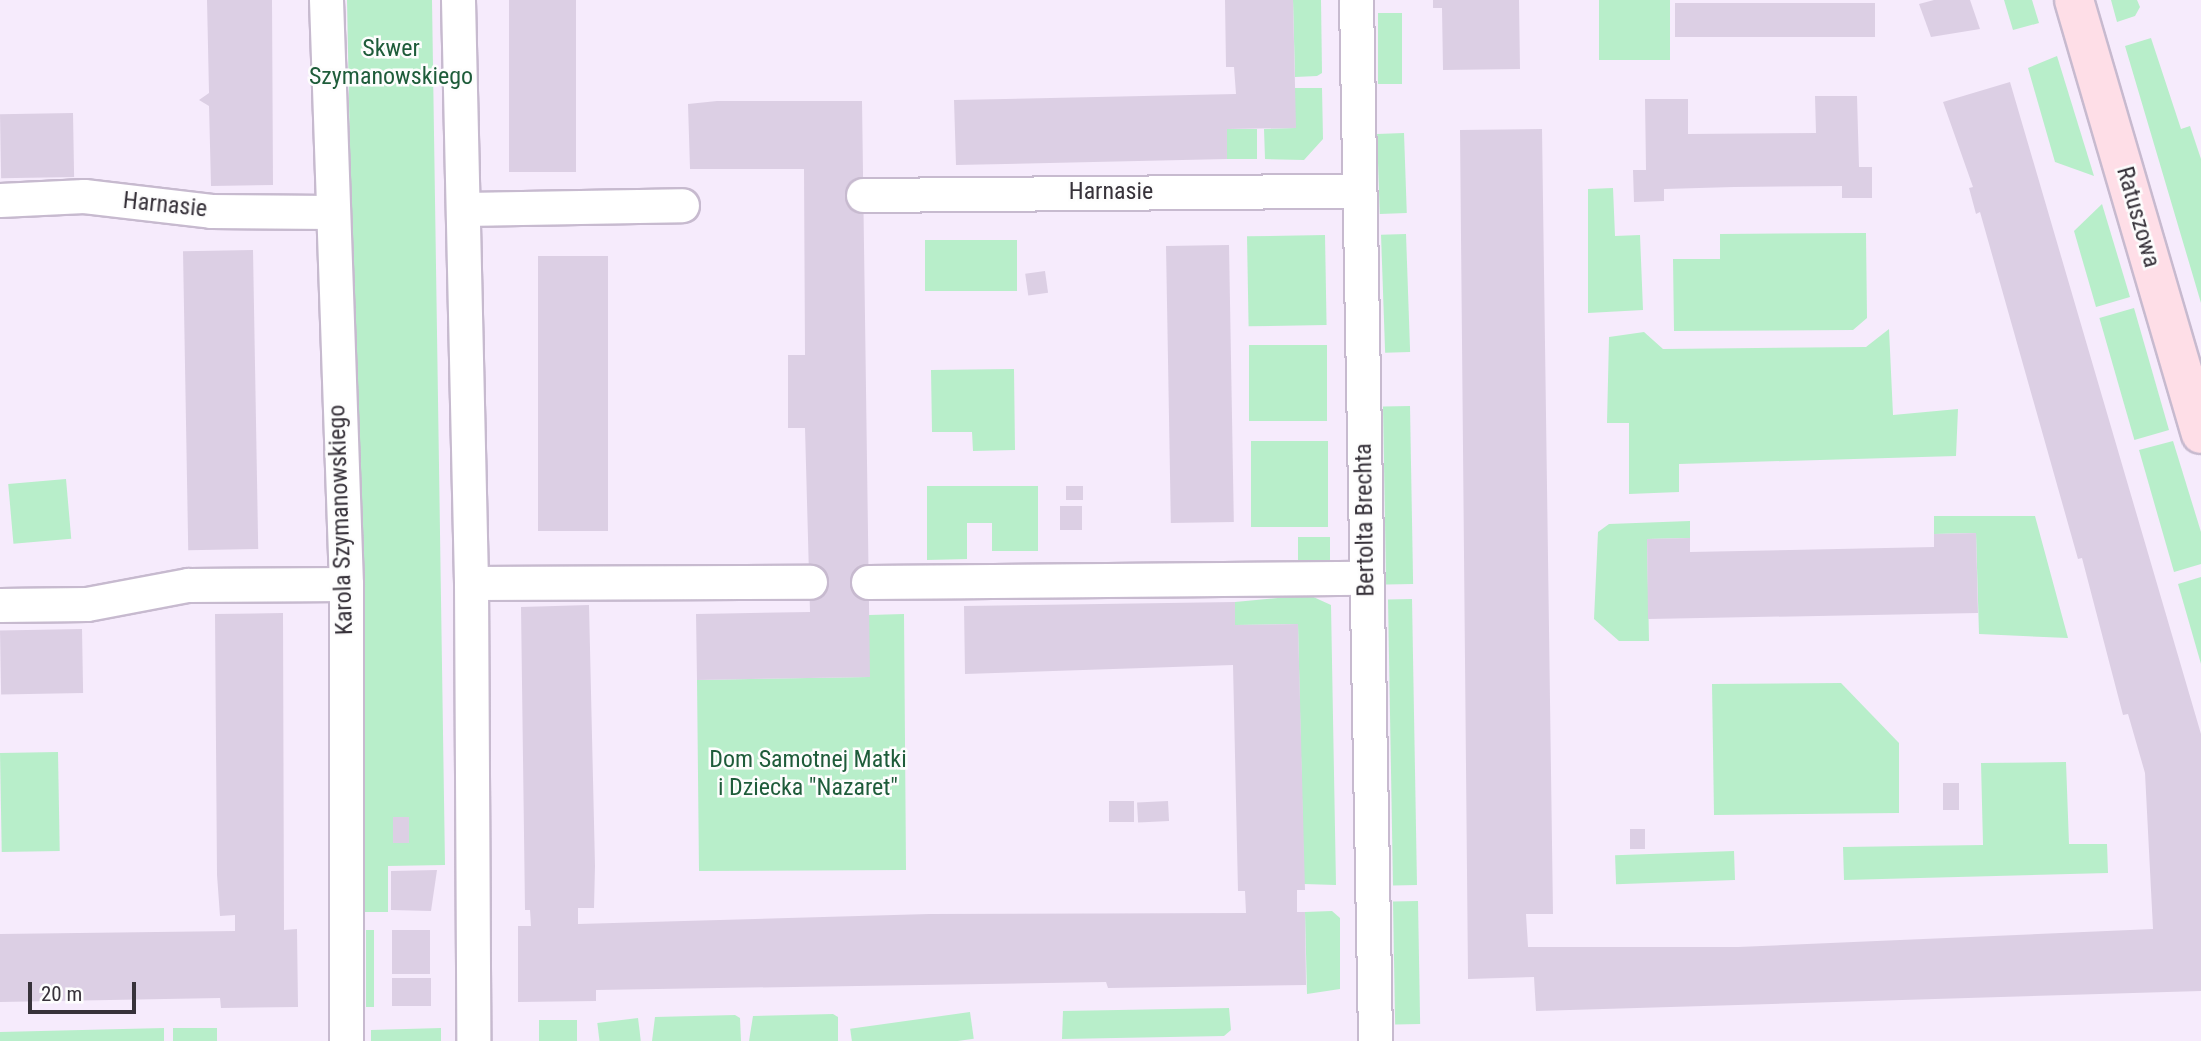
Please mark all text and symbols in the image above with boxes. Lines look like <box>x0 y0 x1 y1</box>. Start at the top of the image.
park label: Skwer Szymanowskiego <box>309 35 473 91</box>
street label: Ratuszowa <box>2110 163 2166 271</box>
street label: Harnasie <box>1069 178 1153 206</box>
street label: Harnasie <box>121 186 209 224</box>
street label: Karola Szymanowskiego <box>323 404 359 636</box>
street label: Bertolta Brechta <box>1349 443 1381 597</box>
park label: Dom Samotnej Matki i Dziecka "Nazaret" <box>709 746 907 802</box>
scale bar <box>32 968 140 1012</box>
text: 20 m <box>41 982 82 1006</box>

